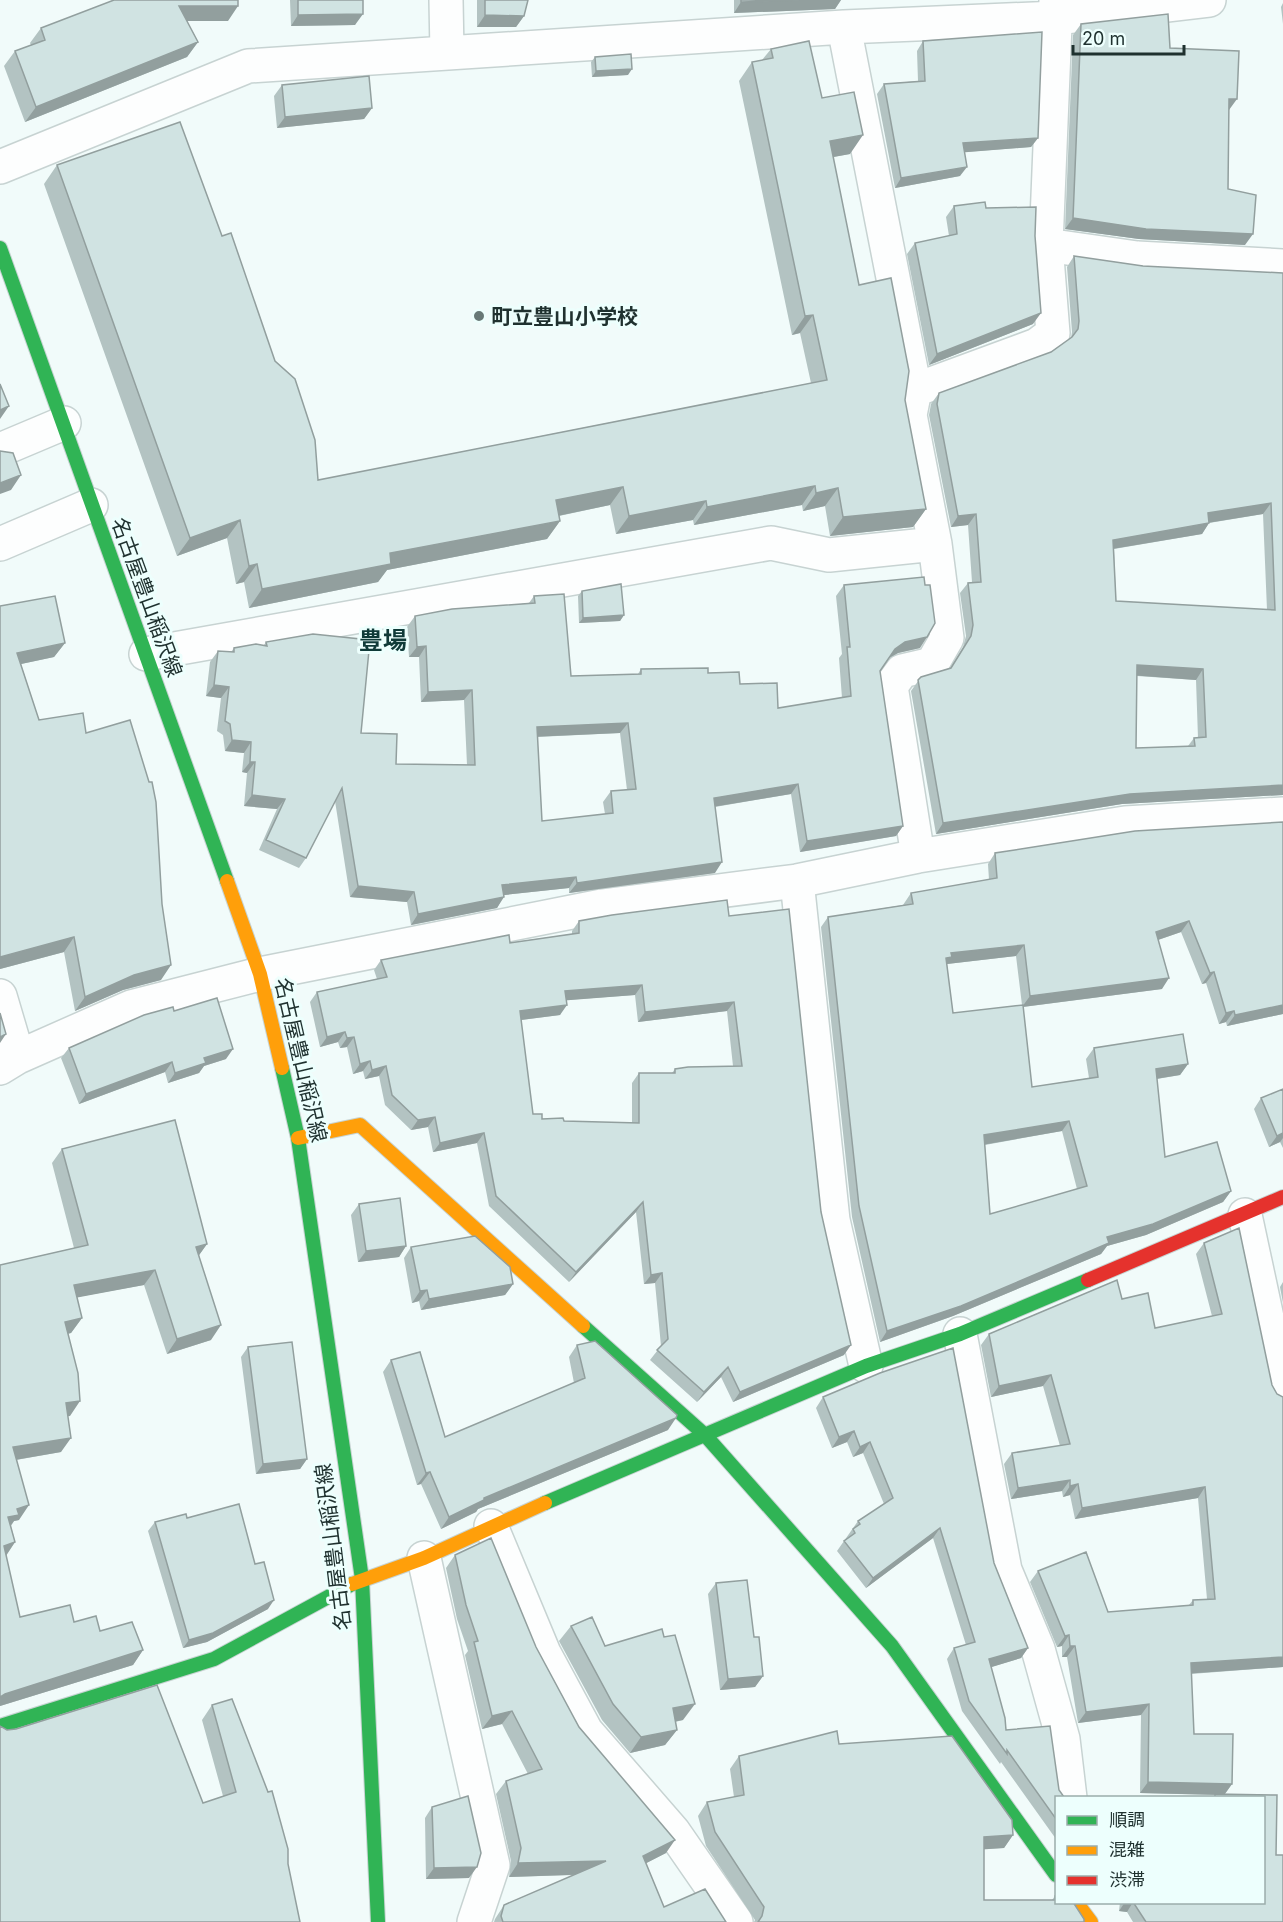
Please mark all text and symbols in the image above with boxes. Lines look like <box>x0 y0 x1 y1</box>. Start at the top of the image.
scale bar <box>1073 18 1184 56</box>
text: 20 m <box>1082 28 1125 49</box>
place label: 町立豊山小学校 <box>491 304 638 329</box>
marker: 町立豊山小学校 <box>472 309 486 323</box>
street label: 名古屋豊山稲沢線 <box>107 514 187 680</box>
district label: 豊場 <box>359 626 407 655</box>
street label: 名古屋豊山稲沢線 <box>270 975 332 1145</box>
street label: 名古屋豊山稲沢線 <box>310 1462 356 1632</box>
legend <box>1055 1796 1265 1904</box>
text: 順調 <box>1109 1809 1145 1830</box>
text: 混雑 <box>1109 1839 1145 1860</box>
text: 渋滞 <box>1109 1869 1145 1890</box>

